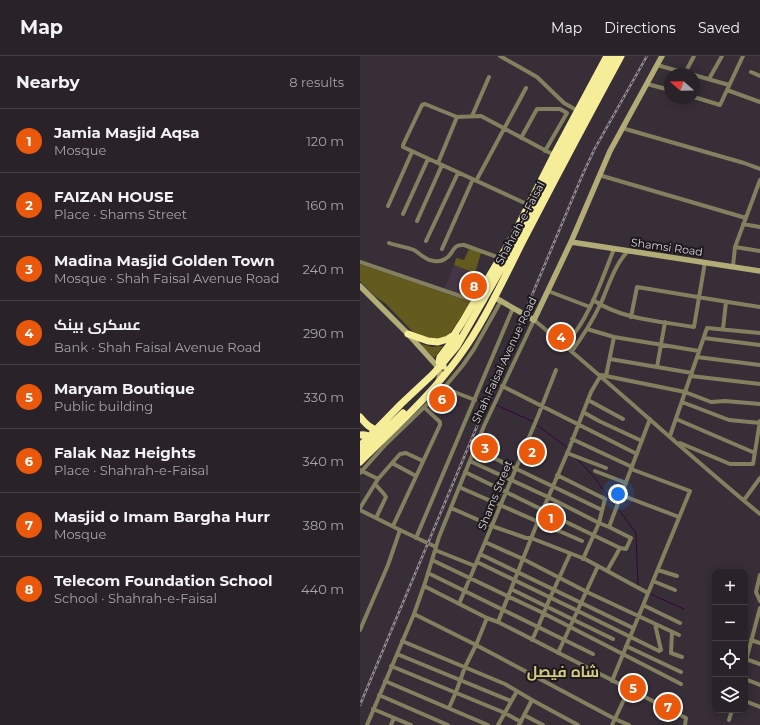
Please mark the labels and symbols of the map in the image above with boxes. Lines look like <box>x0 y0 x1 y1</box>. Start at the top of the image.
north arrow <box>664 68 700 104</box>
street label: Shahrah-e-Faisal <box>492 179 548 267</box>
street label: Shamsi Road <box>630 235 704 259</box>
pin: 8 <box>461 271 487 301</box>
street label: Shah Faisal Avenue Road <box>468 294 540 426</box>
pin: 4 <box>548 322 574 352</box>
pin: 6 <box>429 384 455 414</box>
pin: 3 <box>472 433 498 463</box>
pin: 2 <box>519 437 545 467</box>
street label: Shams Street <box>475 458 516 532</box>
your location <box>608 484 628 504</box>
pin: 1 <box>538 503 564 533</box>
district label: شاہ فیصل <box>527 662 599 681</box>
pin: 5 <box>620 673 646 703</box>
pin: 7 <box>655 692 681 722</box>

